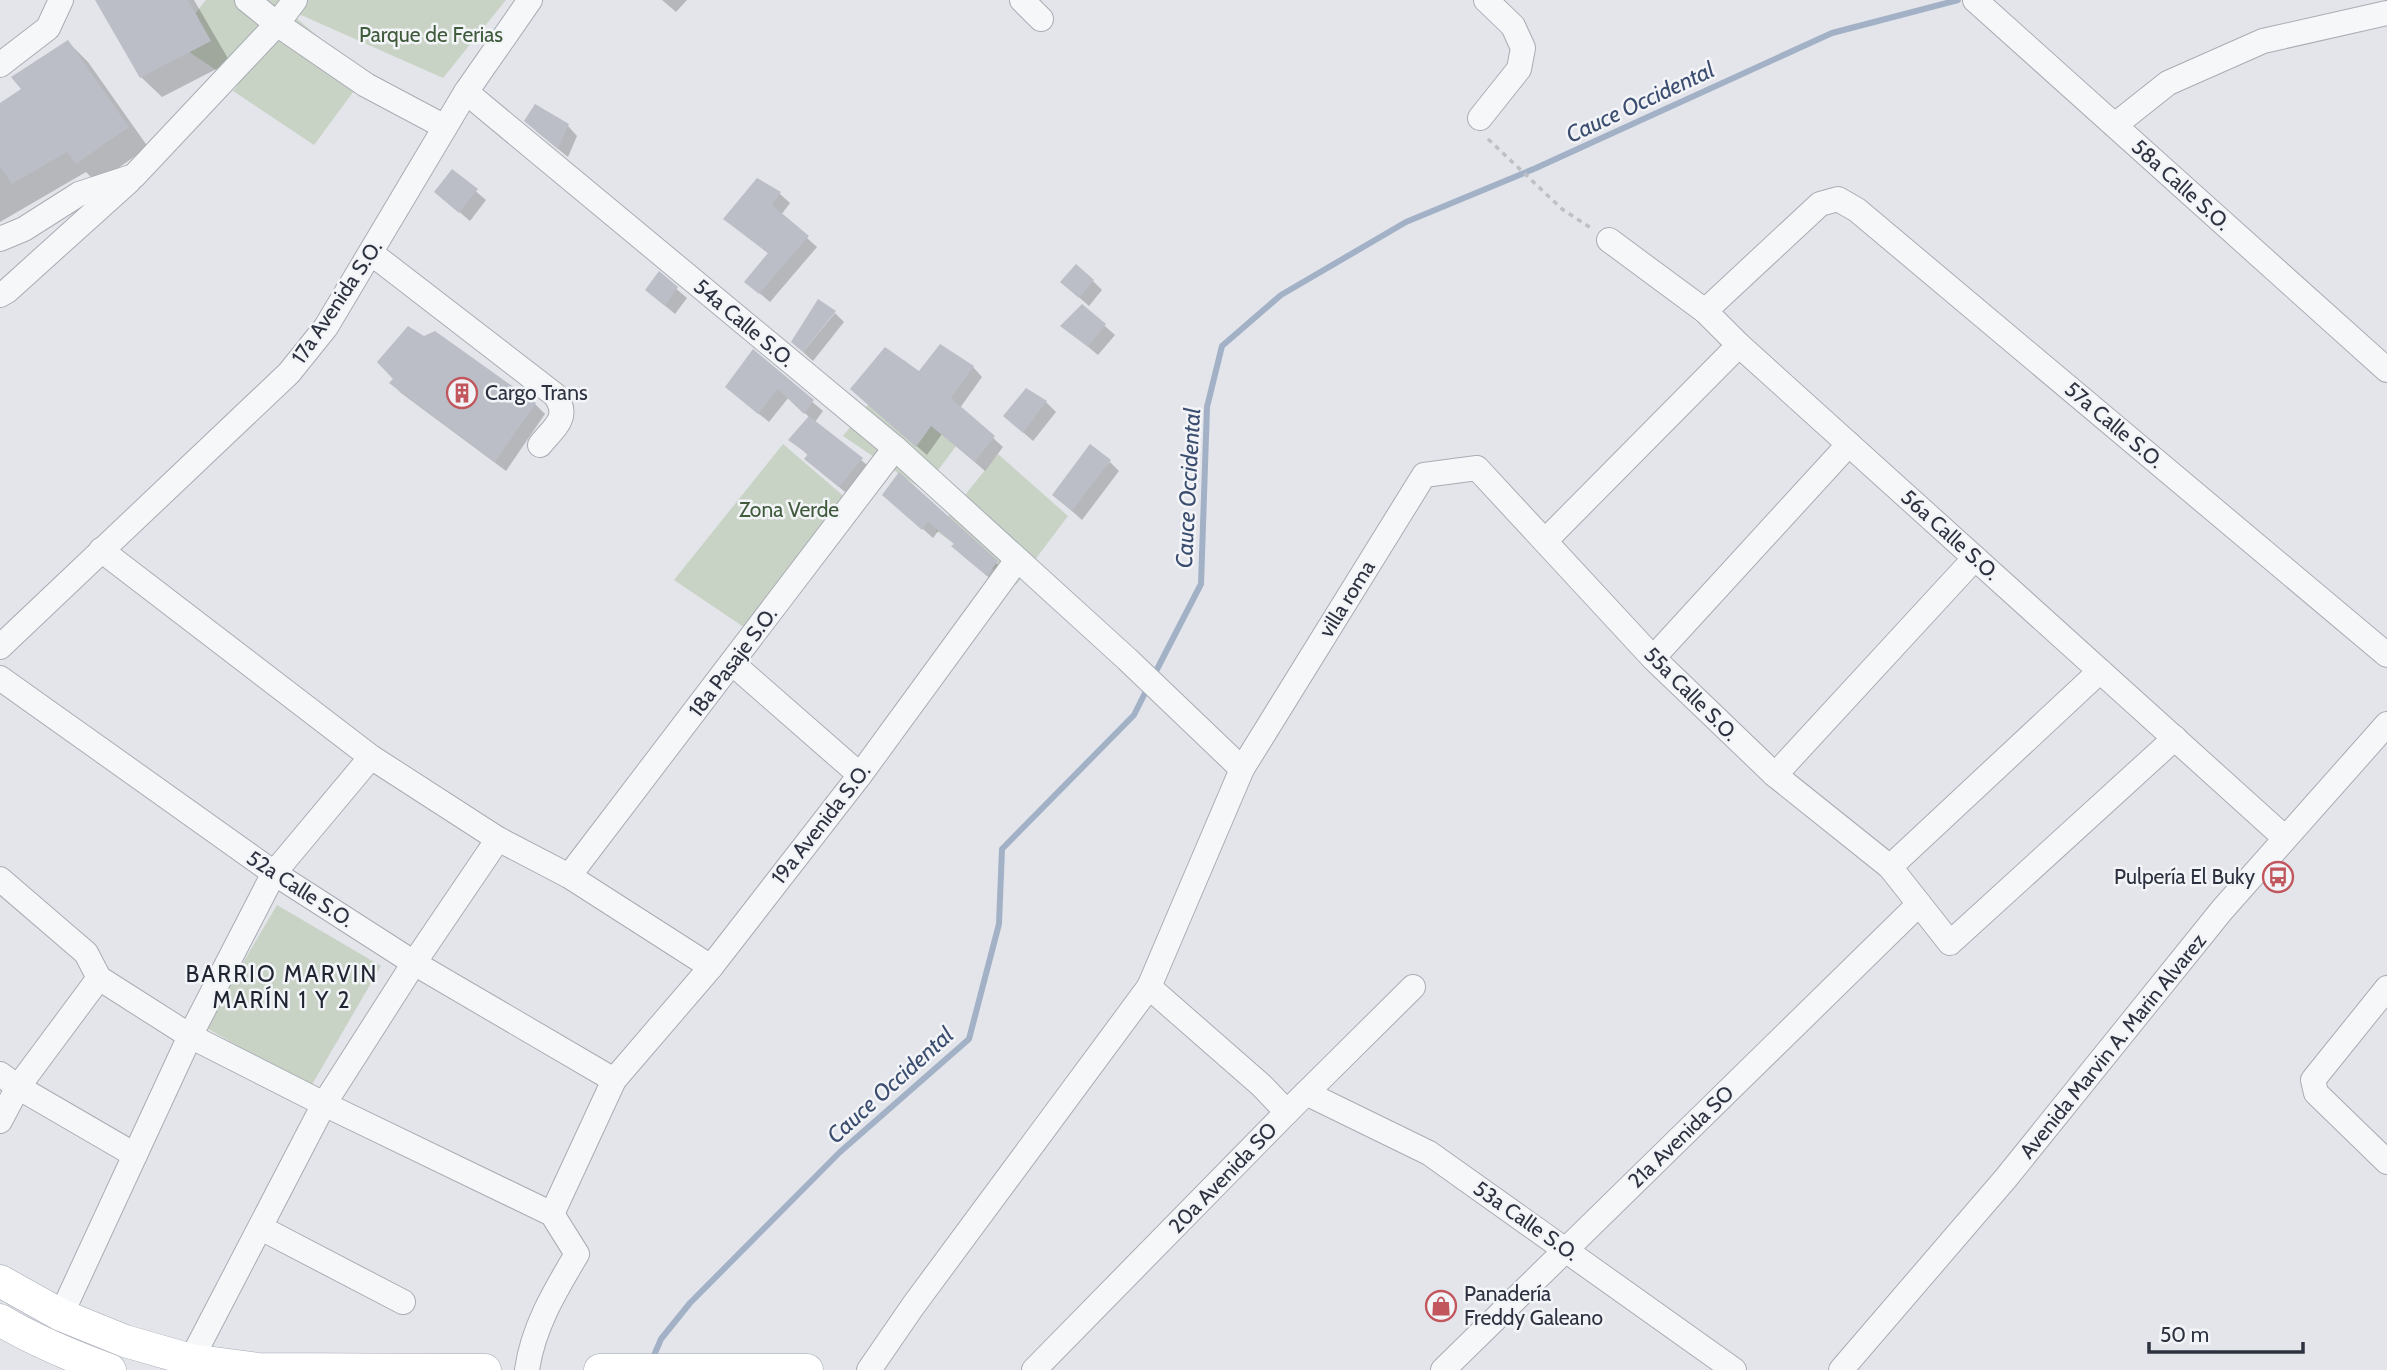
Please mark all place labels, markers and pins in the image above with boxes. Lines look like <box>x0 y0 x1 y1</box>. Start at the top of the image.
building icon: Cargo Trans <box>445 376 479 410</box>
place label: Cargo Trans <box>485 380 588 405</box>
bus stop icon: Pulpería El Buky <box>2261 860 2295 894</box>
place label: Pulpería El Buky <box>2114 864 2255 889</box>
place label: Panadería Freddy Galeano <box>1464 1281 1603 1330</box>
shop icon: Panadería Freddy Galeano <box>1424 1289 1458 1323</box>

